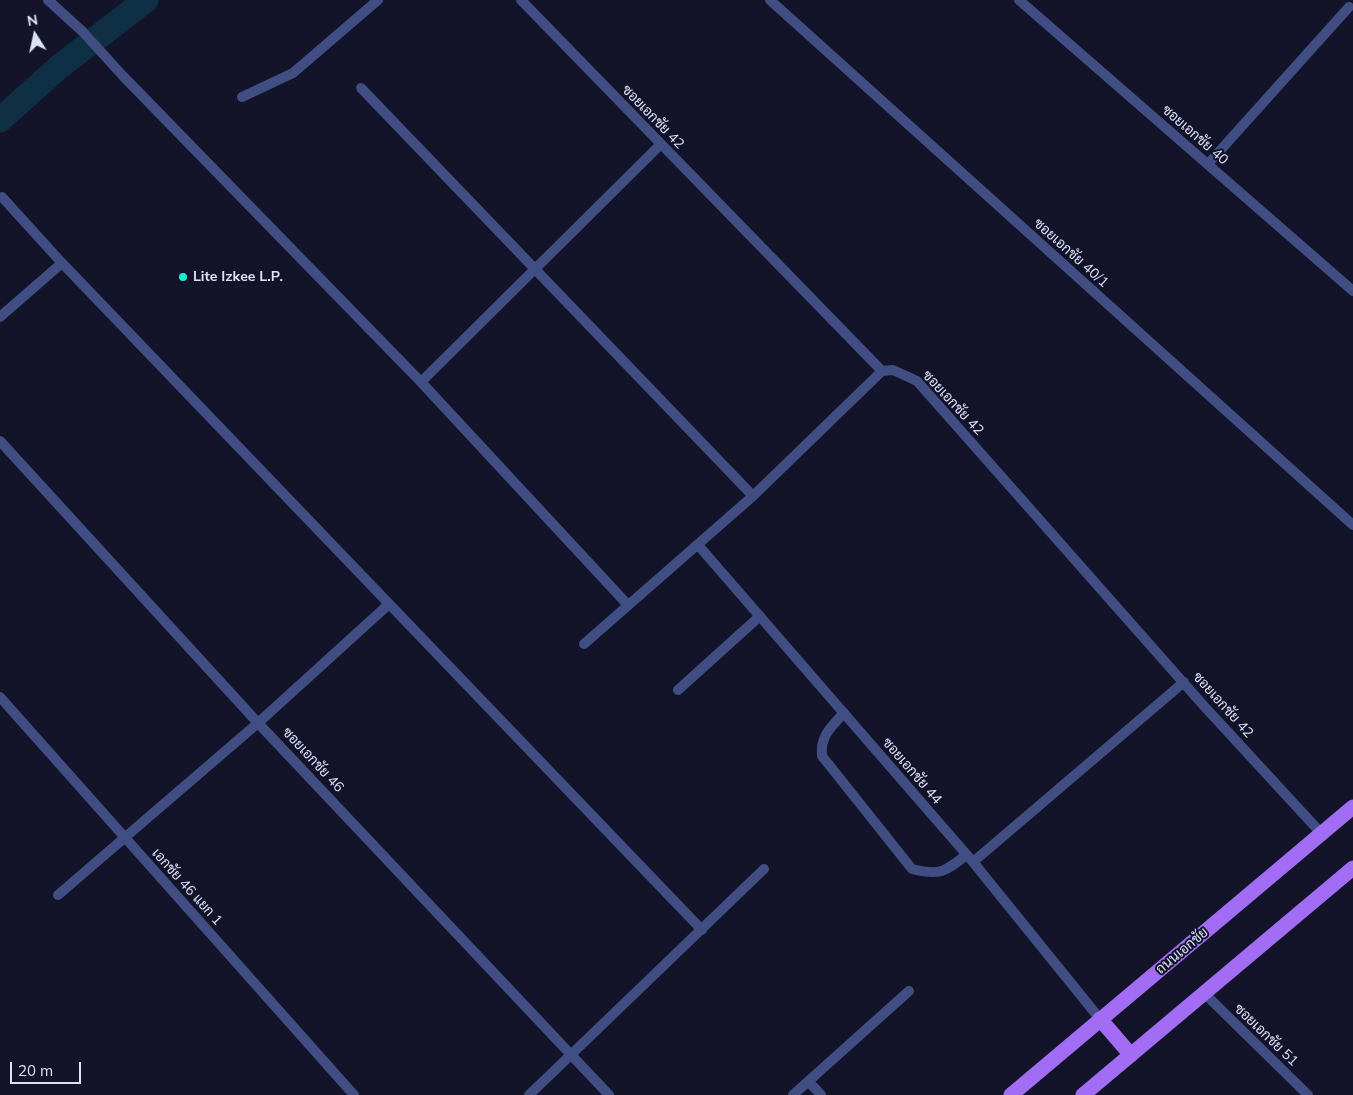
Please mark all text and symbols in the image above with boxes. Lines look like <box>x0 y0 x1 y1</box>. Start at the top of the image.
north arrow <box>10 10 60 60</box>
text: N <box>26 10 39 30</box>
street label: ซอยเอกชัย 42 <box>618 82 688 152</box>
street label: ซอยเอกชัย 40 <box>1158 102 1232 168</box>
street label: ซอยเอกชัย 40/1 <box>1030 215 1112 291</box>
place label: Lite Izkee L.P. <box>193 269 283 285</box>
marker: Lite Izkee L.P. <box>177 271 189 283</box>
street label: ซอยเอกชัย 42 <box>919 367 987 439</box>
street label: ซอยเอกชัย 42 <box>1189 669 1257 741</box>
street label: ซอยเอกชัย 46 <box>279 724 347 796</box>
street label: ซอยเอกชัย 44 <box>879 734 945 808</box>
street label: เอกชัย 46 แยก 1 <box>148 845 226 929</box>
street label: ถนนเอกชัย <box>1152 924 1212 978</box>
street label: ซอยเอกชัย 51 <box>1231 1000 1301 1070</box>
scale bar <box>12 1052 84 1084</box>
text: 20 m <box>18 1061 53 1080</box>

